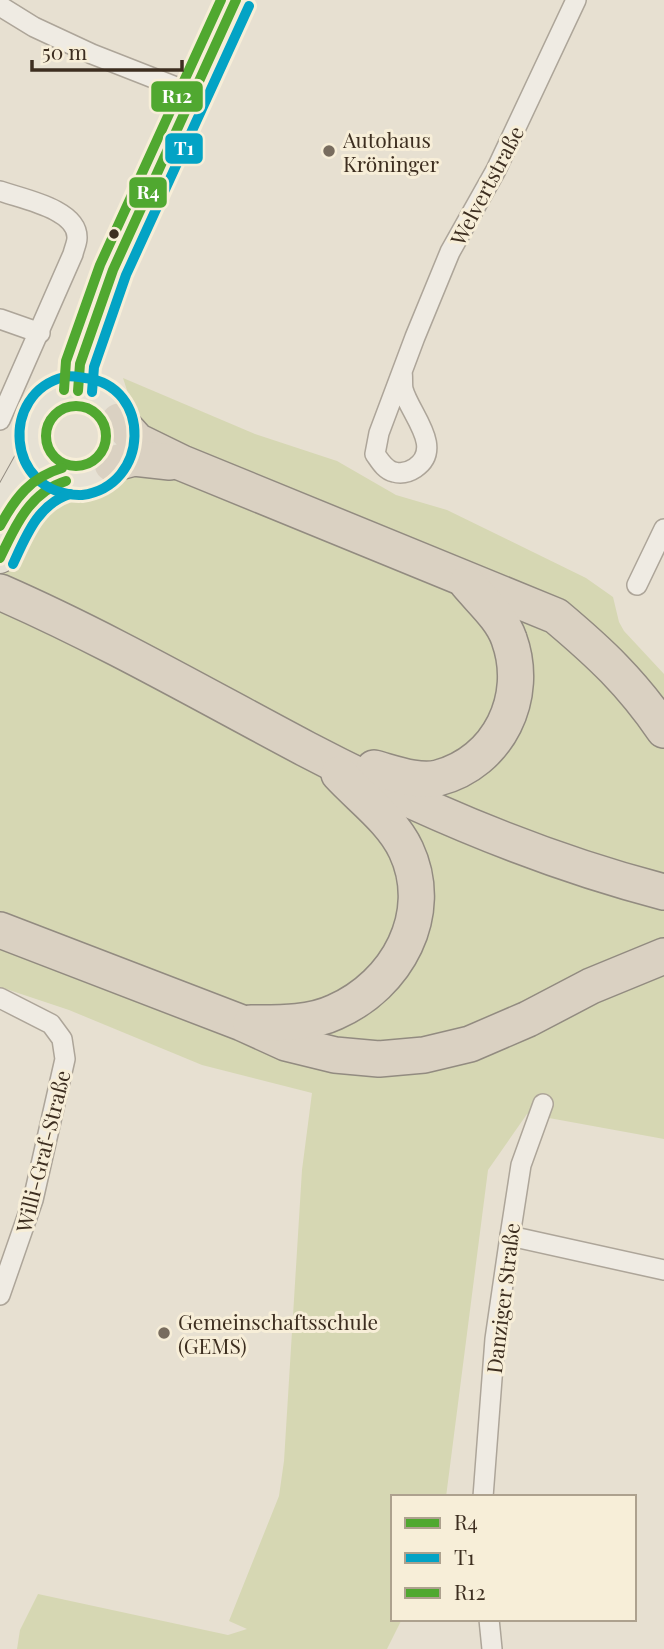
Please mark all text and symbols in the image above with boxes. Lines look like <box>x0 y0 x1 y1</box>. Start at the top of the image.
scale bar <box>32 28 182 72</box>
text: 50 m <box>42 37 88 65</box>
line badge: R12 <box>150 80 204 113</box>
text: R12 <box>162 82 192 108</box>
street label: Welvertstraße <box>442 121 529 250</box>
place label: Autohaus Kröninger <box>342 125 440 177</box>
line badge: T1 <box>164 132 204 165</box>
text: T1 <box>174 134 194 160</box>
marker: Autohaus Kröninger <box>321 143 337 159</box>
line badge: R4 <box>128 176 168 209</box>
text: R4 <box>136 178 160 204</box>
unlabelled marker <box>107 227 121 241</box>
street label: Willi-Graf-Straße <box>8 1067 76 1236</box>
street label: Danziger Straße <box>479 1221 525 1375</box>
place label: Gemeinschaftsschule (GEMS) <box>178 1307 378 1359</box>
marker: Gemeinschaftsschule (GEMS) <box>156 1325 172 1341</box>
legend <box>391 1495 636 1621</box>
text: R4 <box>454 1507 478 1535</box>
text: T1 <box>454 1542 475 1570</box>
text: R12 <box>454 1577 485 1605</box>

